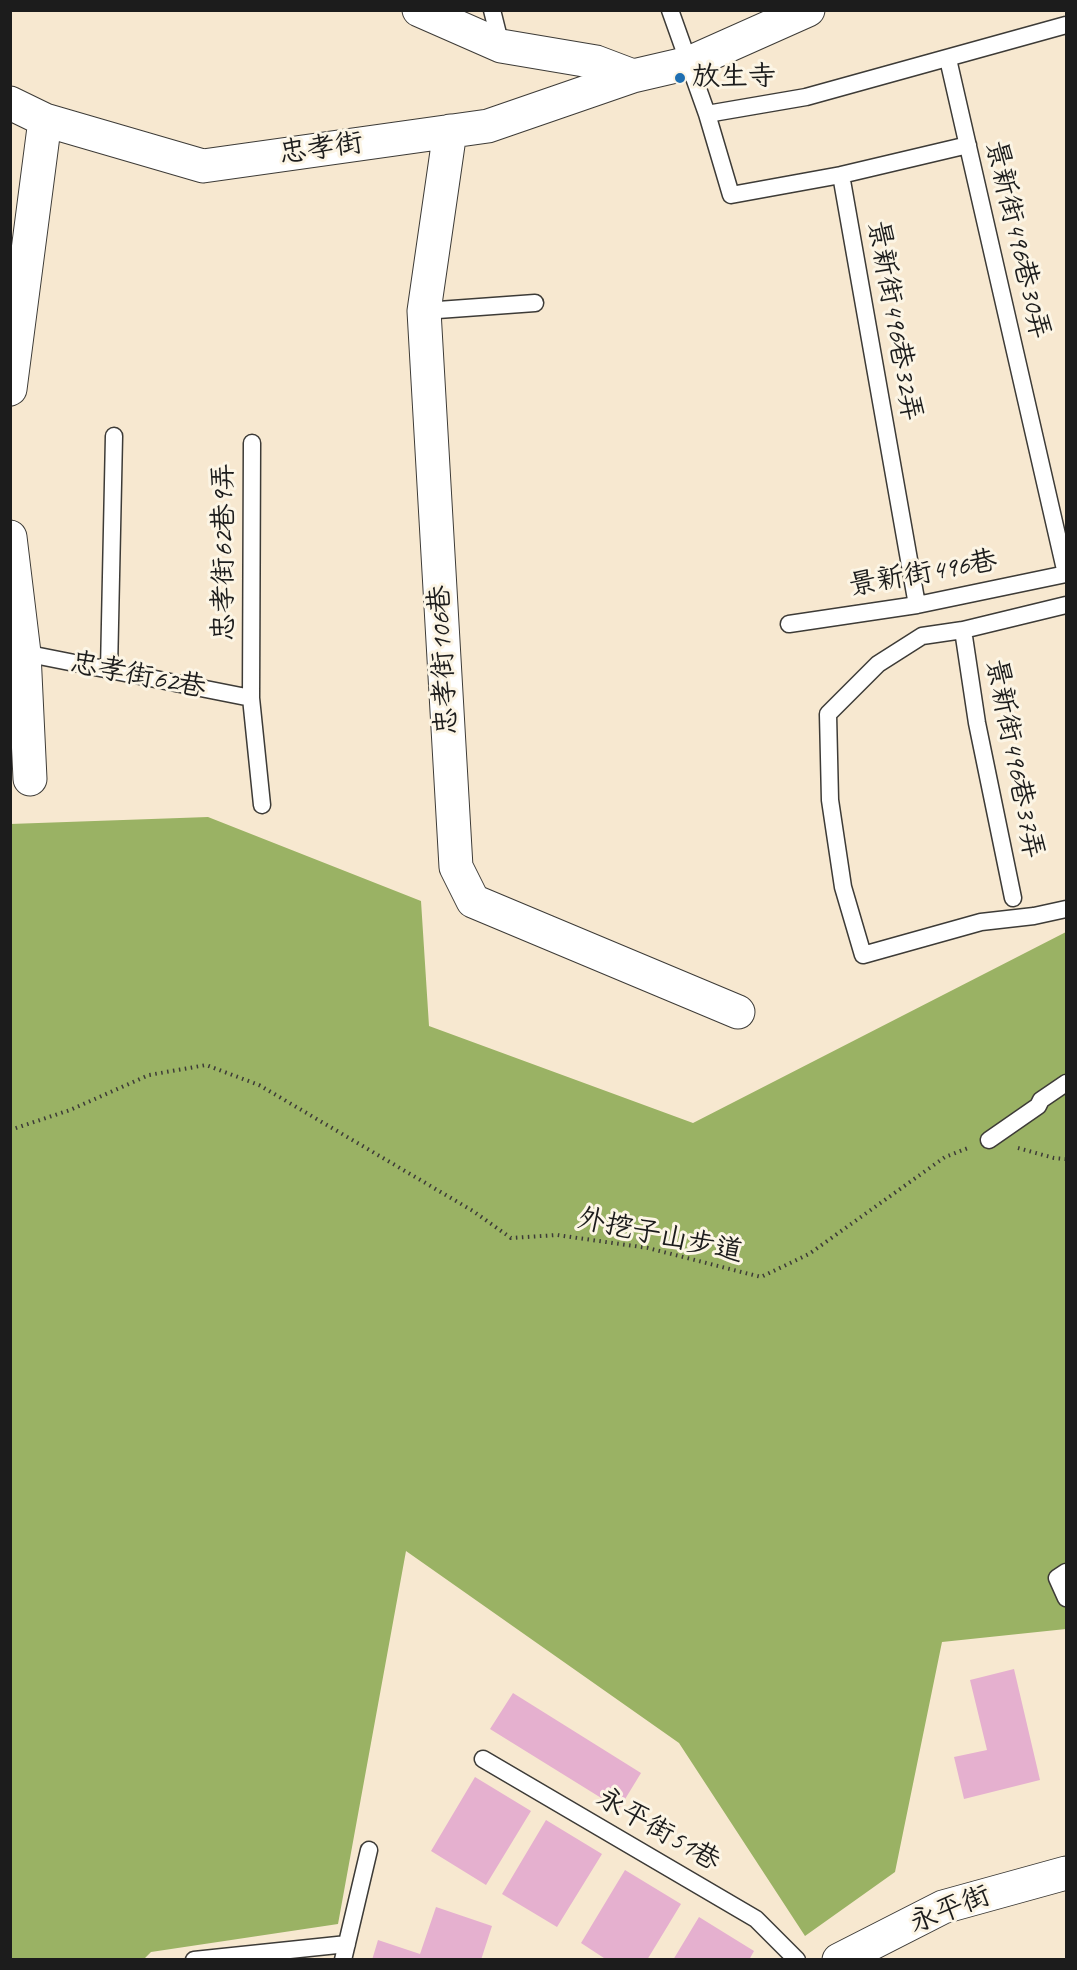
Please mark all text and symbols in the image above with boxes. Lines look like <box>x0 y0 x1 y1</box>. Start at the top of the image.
place label: 放生寺 <box>692 61 776 95</box>
marker: 放生寺 <box>673 71 687 85</box>
street label: 忠孝街 <box>277 127 365 171</box>
street label: 景新街496巷30弄 <box>978 137 1056 343</box>
street label: 景新街496巷32弄 <box>860 218 928 424</box>
street label: 忠孝街62巷9弄 <box>208 463 242 641</box>
street label: 景新街496巷 <box>846 544 1000 604</box>
street label: 忠孝街106巷 <box>423 584 465 736</box>
street label: 忠孝街62巷 <box>67 646 209 706</box>
street label: 景新街496巷37弄 <box>978 656 1050 862</box>
street label: 外挖子山步道 <box>574 1202 746 1270</box>
street label: 永平街51巷 <box>590 1781 726 1879</box>
street label: 永平街 <box>905 1879 995 1941</box>

